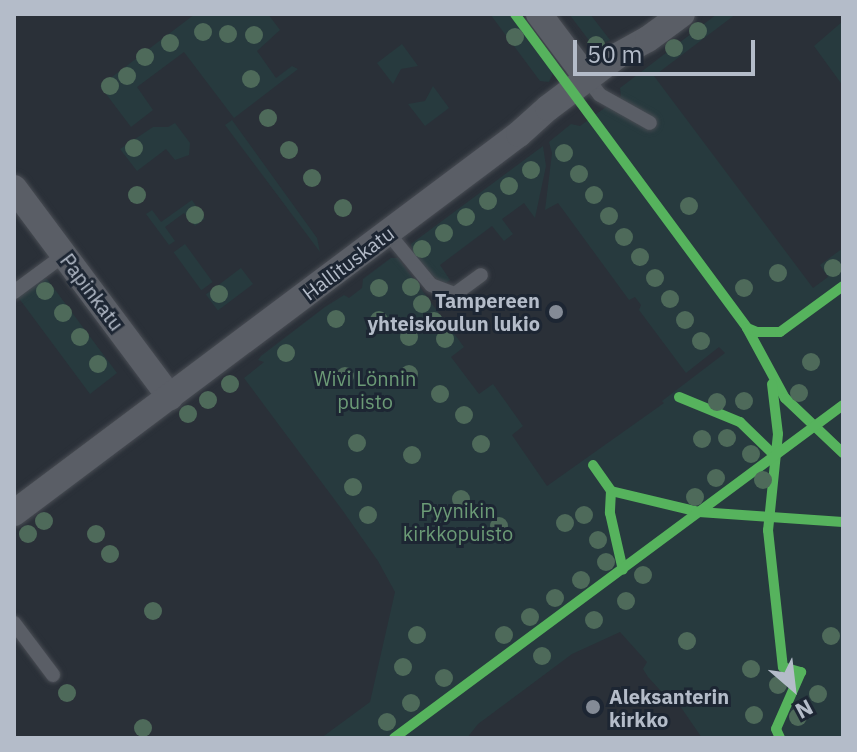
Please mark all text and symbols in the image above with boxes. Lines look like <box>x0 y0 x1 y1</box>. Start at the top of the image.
scale bar <box>577 24 759 74</box>
text: 50 m <box>587 38 642 70</box>
street label: Hallituskatu <box>298 221 398 305</box>
street label: Papinkatu <box>55 249 129 335</box>
place label: Tampereen yhteiskoulun lukio <box>367 288 540 335</box>
marker: Tampereen yhteiskoulun lukio <box>547 303 565 321</box>
park label: Wivi Lönnin puisto <box>314 367 416 414</box>
park label: Pyynikin kirkkopuisto <box>403 498 513 545</box>
north arrow <box>753 648 833 728</box>
place label: Aleksanterin kirkko <box>609 684 729 731</box>
text: N <box>791 693 818 726</box>
marker: Aleksanterin kirkko <box>584 698 602 716</box>

